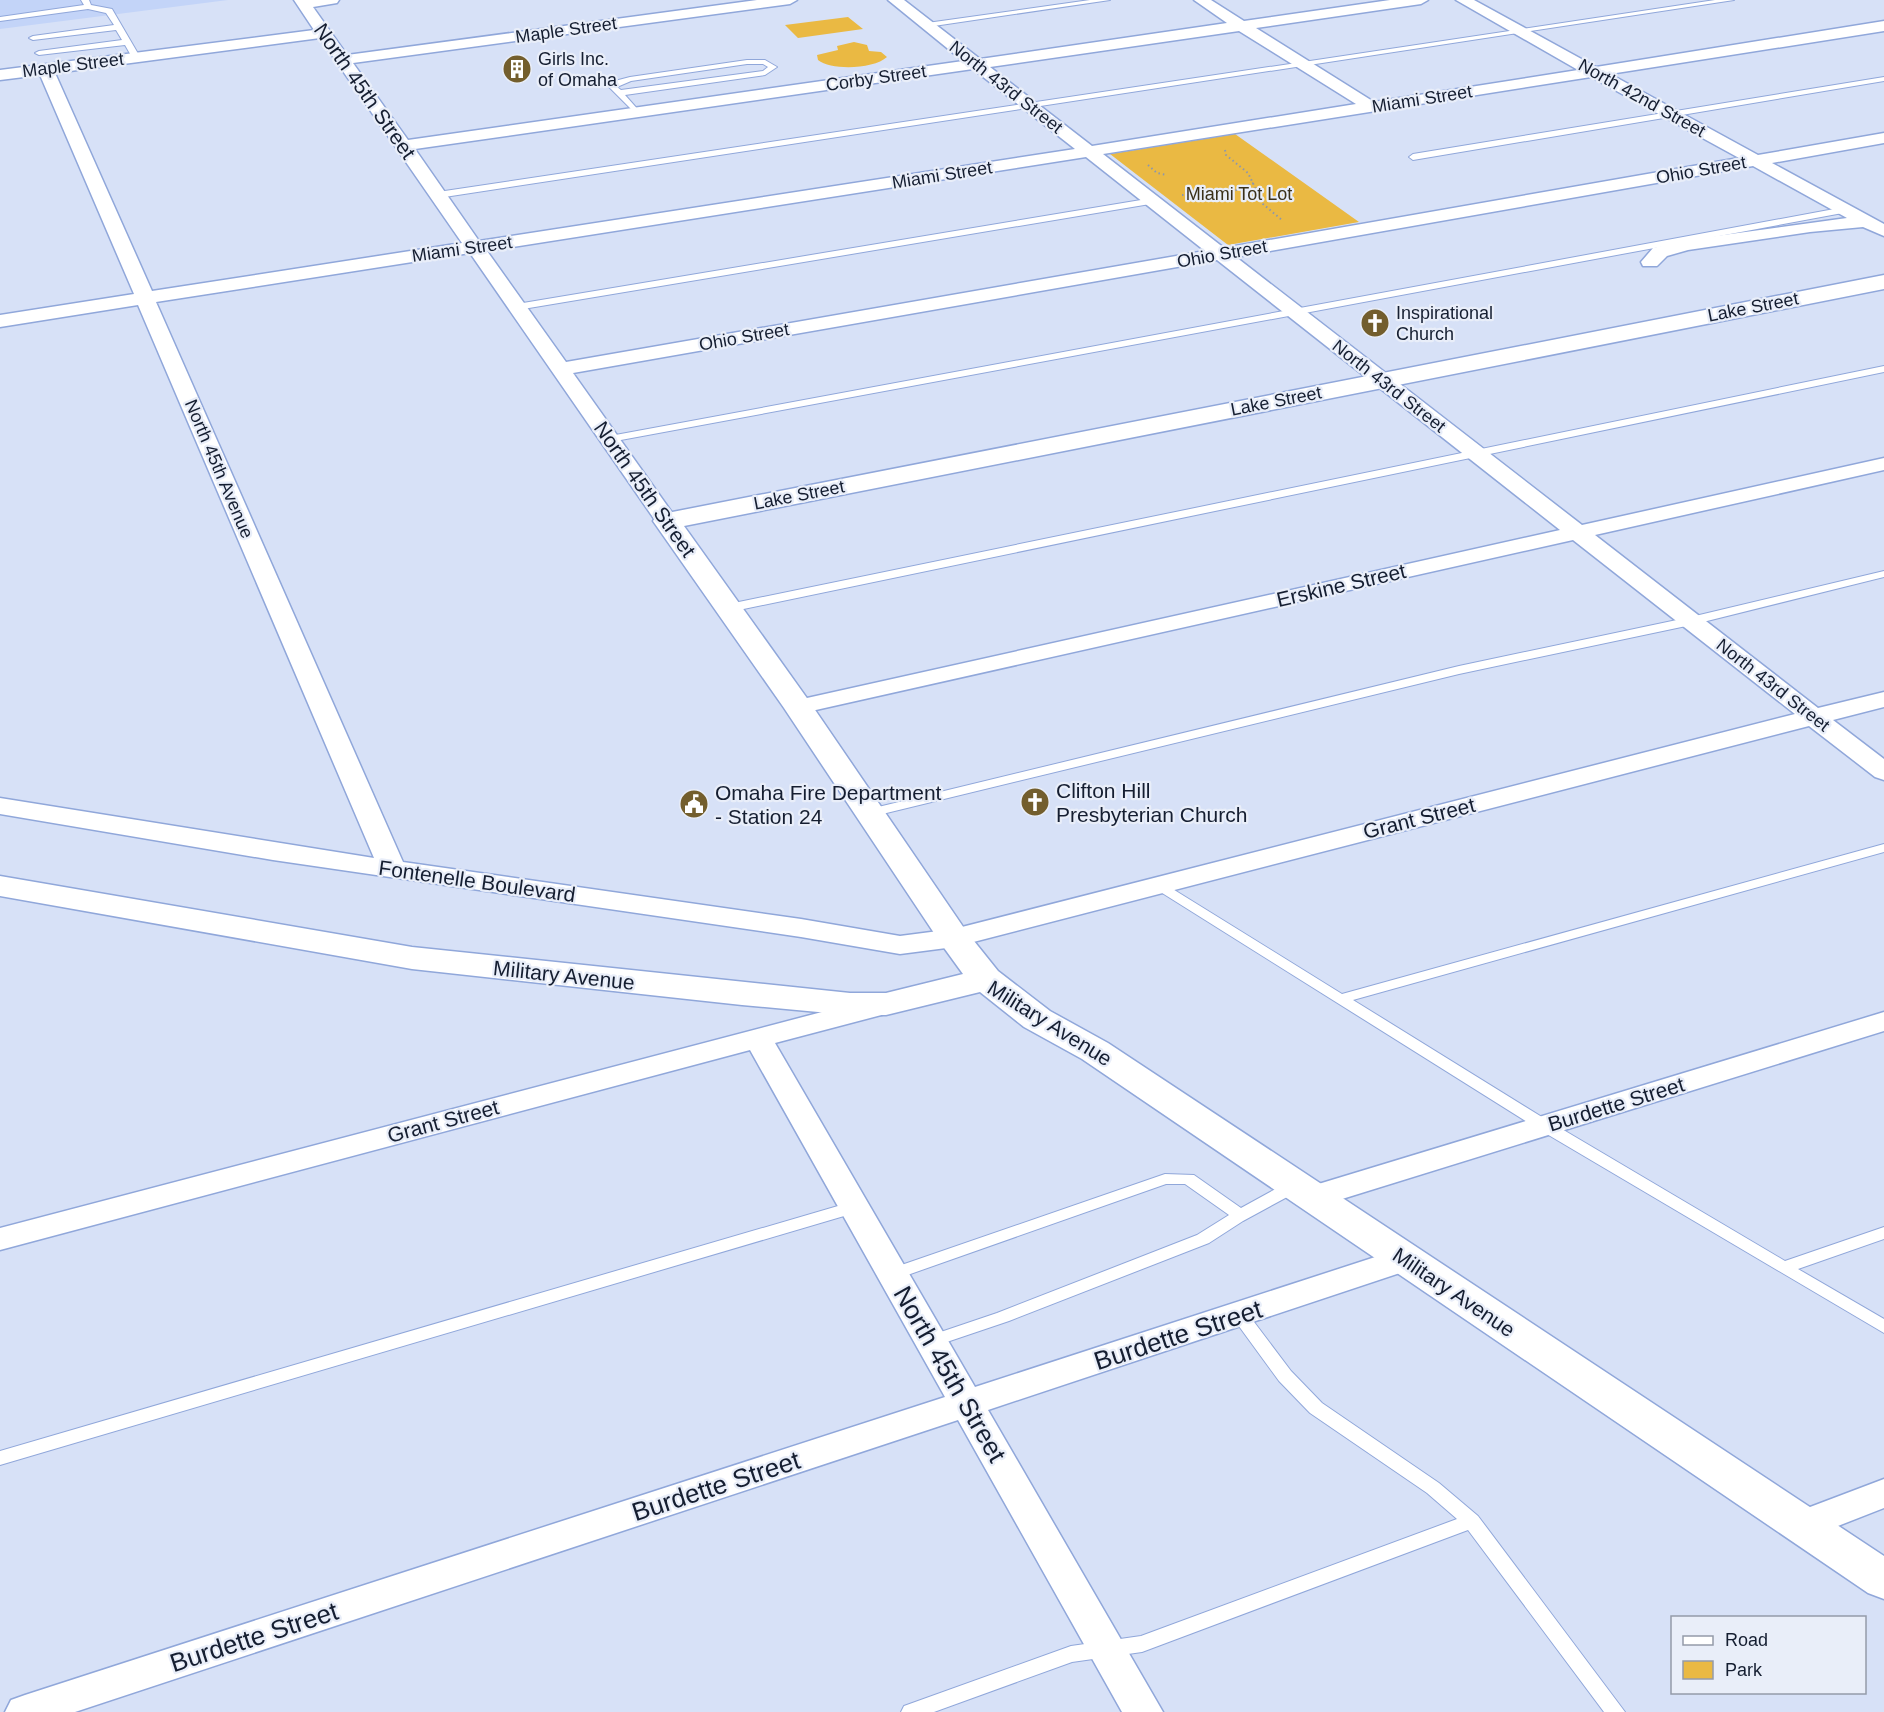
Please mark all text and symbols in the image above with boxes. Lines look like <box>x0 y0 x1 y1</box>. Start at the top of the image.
street label: Maple Street <box>514 13 618 47</box>
street label: North 45th Street <box>310 19 420 163</box>
street label: North 43rd Street <box>945 37 1067 137</box>
street label: Maple Street <box>21 49 125 81</box>
place label: Girls Inc. of Omaha <box>538 49 618 90</box>
building icon: Girls Inc. of Omaha <box>501 53 533 85</box>
street label: North 42nd Street <box>1575 55 1709 141</box>
street label: Corby Street <box>825 61 927 95</box>
street label: Miami Street <box>1371 81 1473 117</box>
street label: Ohio Street <box>1654 152 1748 188</box>
street label: Miami Street <box>891 157 993 193</box>
park label: Miami Tot Lot <box>1186 184 1292 204</box>
street label: Miami Street <box>411 232 513 266</box>
street label: Ohio Street <box>1175 236 1269 272</box>
street label: Lake Street <box>1706 288 1800 326</box>
place label: Inspirational Church <box>1396 303 1493 344</box>
church icon: Inspirational Church <box>1359 307 1391 339</box>
street label: Ohio Street <box>697 319 791 355</box>
street label: North 43rd Street <box>1328 336 1450 436</box>
street label: Lake Street <box>1229 382 1323 420</box>
street label: North 45th Avenue <box>181 397 257 541</box>
street label: North 45th Street <box>590 417 700 561</box>
street label: Lake Street <box>752 476 846 514</box>
street label: Erskine Street <box>1274 559 1408 611</box>
street label: North 43rd Street <box>1712 635 1834 735</box>
place label: Clifton Hill Presbyterian Church <box>1056 779 1247 826</box>
place label: Omaha Fire Department - Station 24 <box>715 781 942 828</box>
church icon: Clifton Hill Presbyterian Church <box>1019 786 1051 818</box>
public building icon: Omaha Fire Department - Station 24 <box>678 788 710 820</box>
street label: Grant Street <box>1361 793 1477 843</box>
street label: Fontenelle Boulevard <box>377 856 577 906</box>
street label: Military Avenue <box>492 956 636 994</box>
street label: Military Avenue <box>984 976 1116 1070</box>
street label: Burdette Street <box>1545 1072 1687 1136</box>
street label: Grant Street <box>385 1095 501 1147</box>
street label: Military Avenue <box>1389 1243 1519 1341</box>
street label: North 45th Street <box>888 1281 1013 1468</box>
street label: Burdette Street <box>1090 1293 1267 1376</box>
street label: Burdette Street <box>628 1444 805 1527</box>
street label: Burdette Street <box>166 1595 343 1678</box>
legend <box>1671 1616 1866 1694</box>
text: Road <box>1725 1630 1768 1650</box>
text: Park <box>1725 1660 1763 1680</box>

